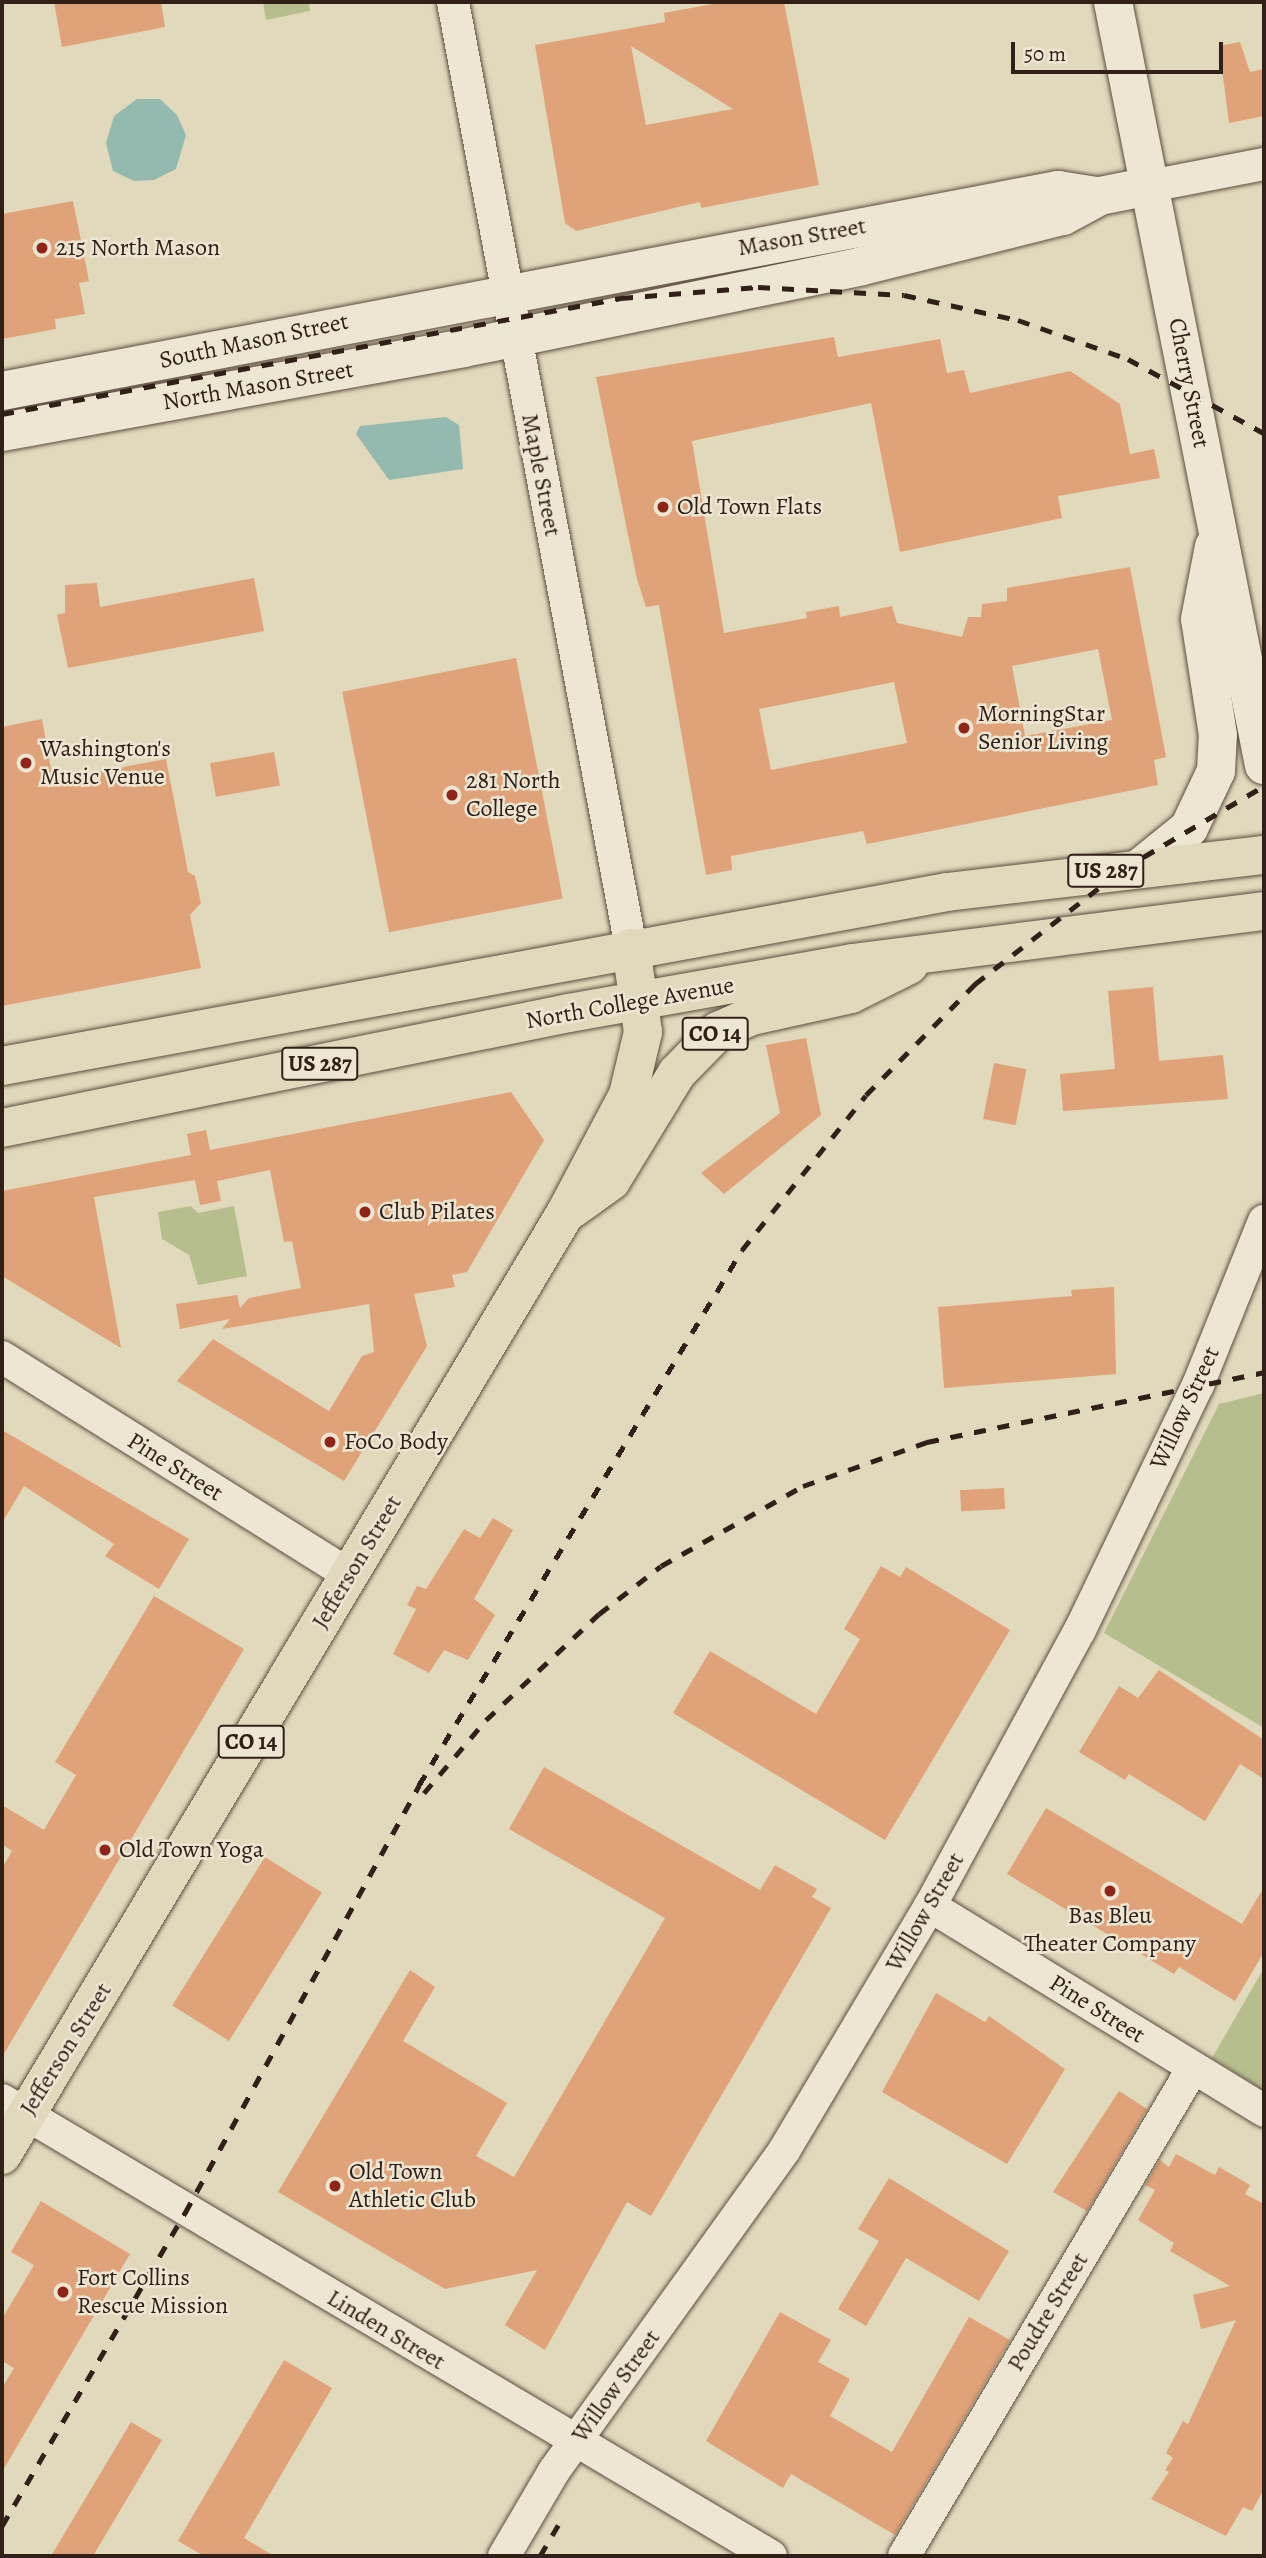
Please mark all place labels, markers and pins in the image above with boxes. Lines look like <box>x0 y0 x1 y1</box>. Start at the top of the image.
place label: 215 North Mason <box>56 234 220 262</box>
marker: 215 North Mason <box>34 240 50 256</box>
place label: Old Town Flats <box>677 493 822 521</box>
marker: Old Town Flats <box>655 499 671 515</box>
place label: MorningStar Senior Living <box>978 700 1108 756</box>
marker: MorningStar Senior Living <box>956 720 972 736</box>
place label: Washington's Music Venue <box>40 735 171 791</box>
marker: Washington's Music Venue <box>18 755 34 771</box>
place label: 281 North College <box>466 767 561 823</box>
marker: 281 North College <box>444 787 460 803</box>
place label: Club Pilates <box>379 1198 495 1226</box>
marker: Club Pilates <box>357 1204 373 1220</box>
place label: FoCo Body <box>344 1428 448 1456</box>
marker: FoCo Body <box>322 1434 338 1450</box>
place label: Old Town Yoga <box>119 1836 264 1864</box>
marker: Old Town Yoga <box>97 1842 113 1858</box>
marker: Bas Bleu Theater Company <box>1102 1883 1118 1899</box>
place label: Bas Bleu Theater Company <box>1024 1902 1196 1958</box>
place label: Old Town Athletic Club <box>349 2158 476 2214</box>
marker: Old Town Athletic Club <box>327 2178 343 2194</box>
place label: Fort Collins Rescue Mission <box>77 2264 228 2320</box>
marker: Fort Collins Rescue Mission <box>55 2284 71 2300</box>

